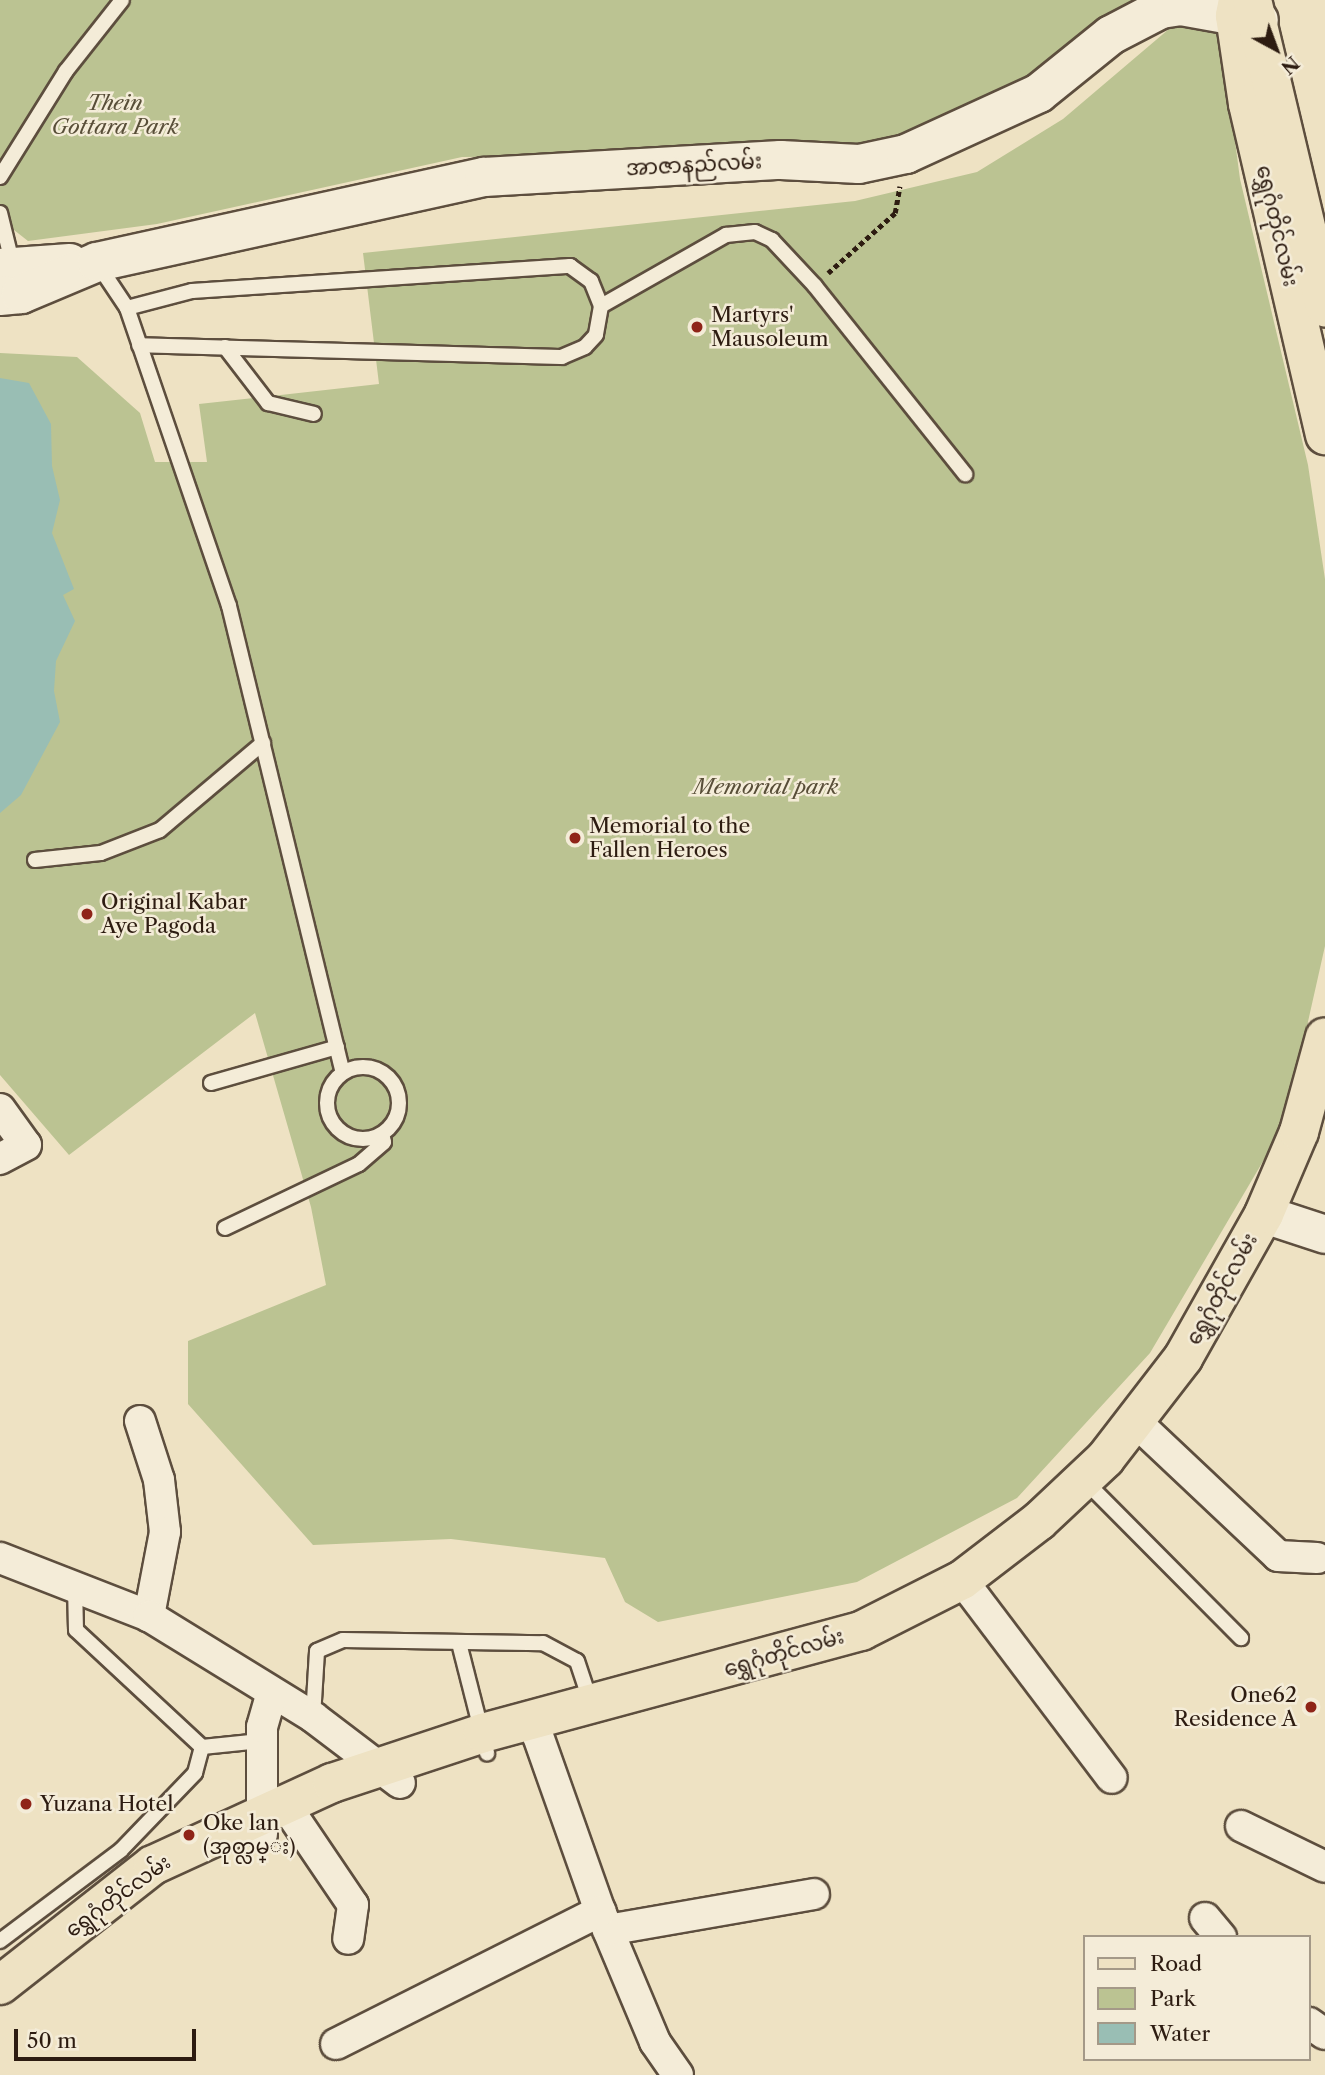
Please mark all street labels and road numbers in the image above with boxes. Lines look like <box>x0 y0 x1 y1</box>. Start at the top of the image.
street label: အာဇာနည်လမ်း <box>625 149 763 181</box>
street label: ရွှေဂုံတိုင်လမ်း <box>1251 163 1303 289</box>
street label: ရွှေဂုံတိုင်လမ်း <box>1181 1229 1263 1349</box>
street label: ရွှေဂုံတိုင်လမ်း <box>721 1624 847 1682</box>
street label: ရွှေဂုံတိုင်လမ်း <box>61 1849 175 1943</box>

